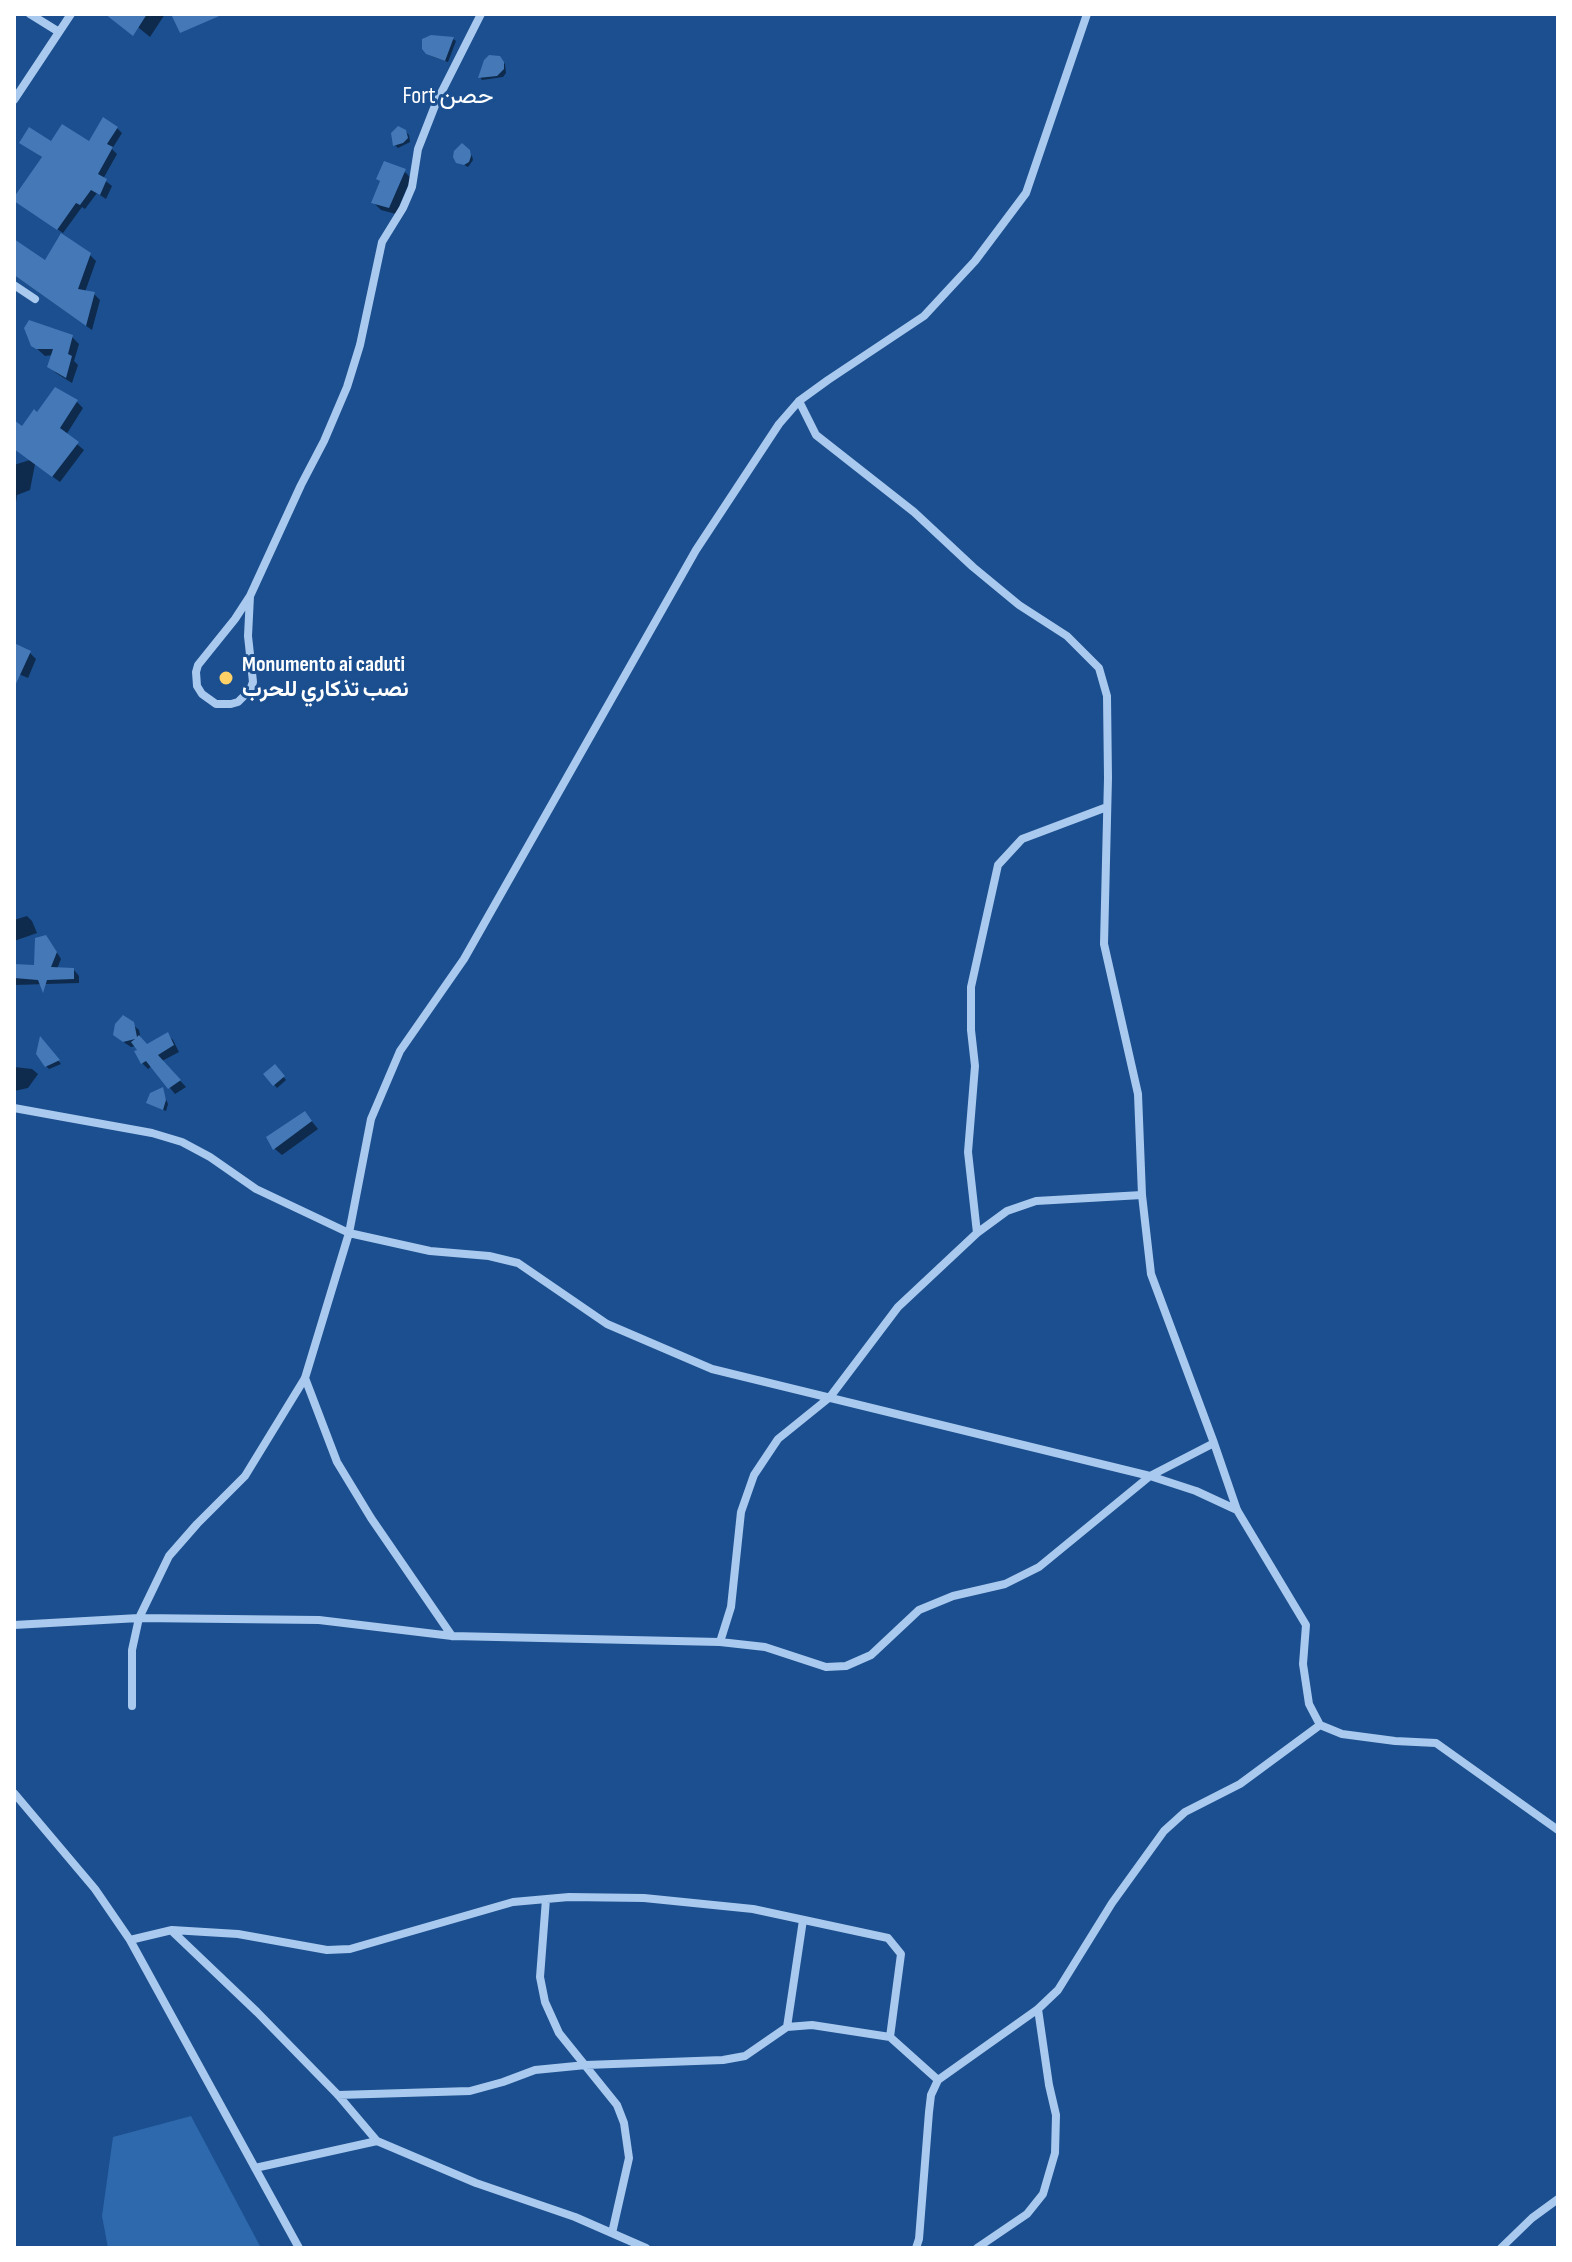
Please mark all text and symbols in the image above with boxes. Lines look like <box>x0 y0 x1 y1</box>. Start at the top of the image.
district label: Fort حصن <box>402 83 494 111</box>
place label: Monumento ai caduti نصب تذكاري للحرب <box>242 652 409 704</box>
marker: Monumento ai caduti نصب تذكاري للحرب <box>217 669 235 687</box>

